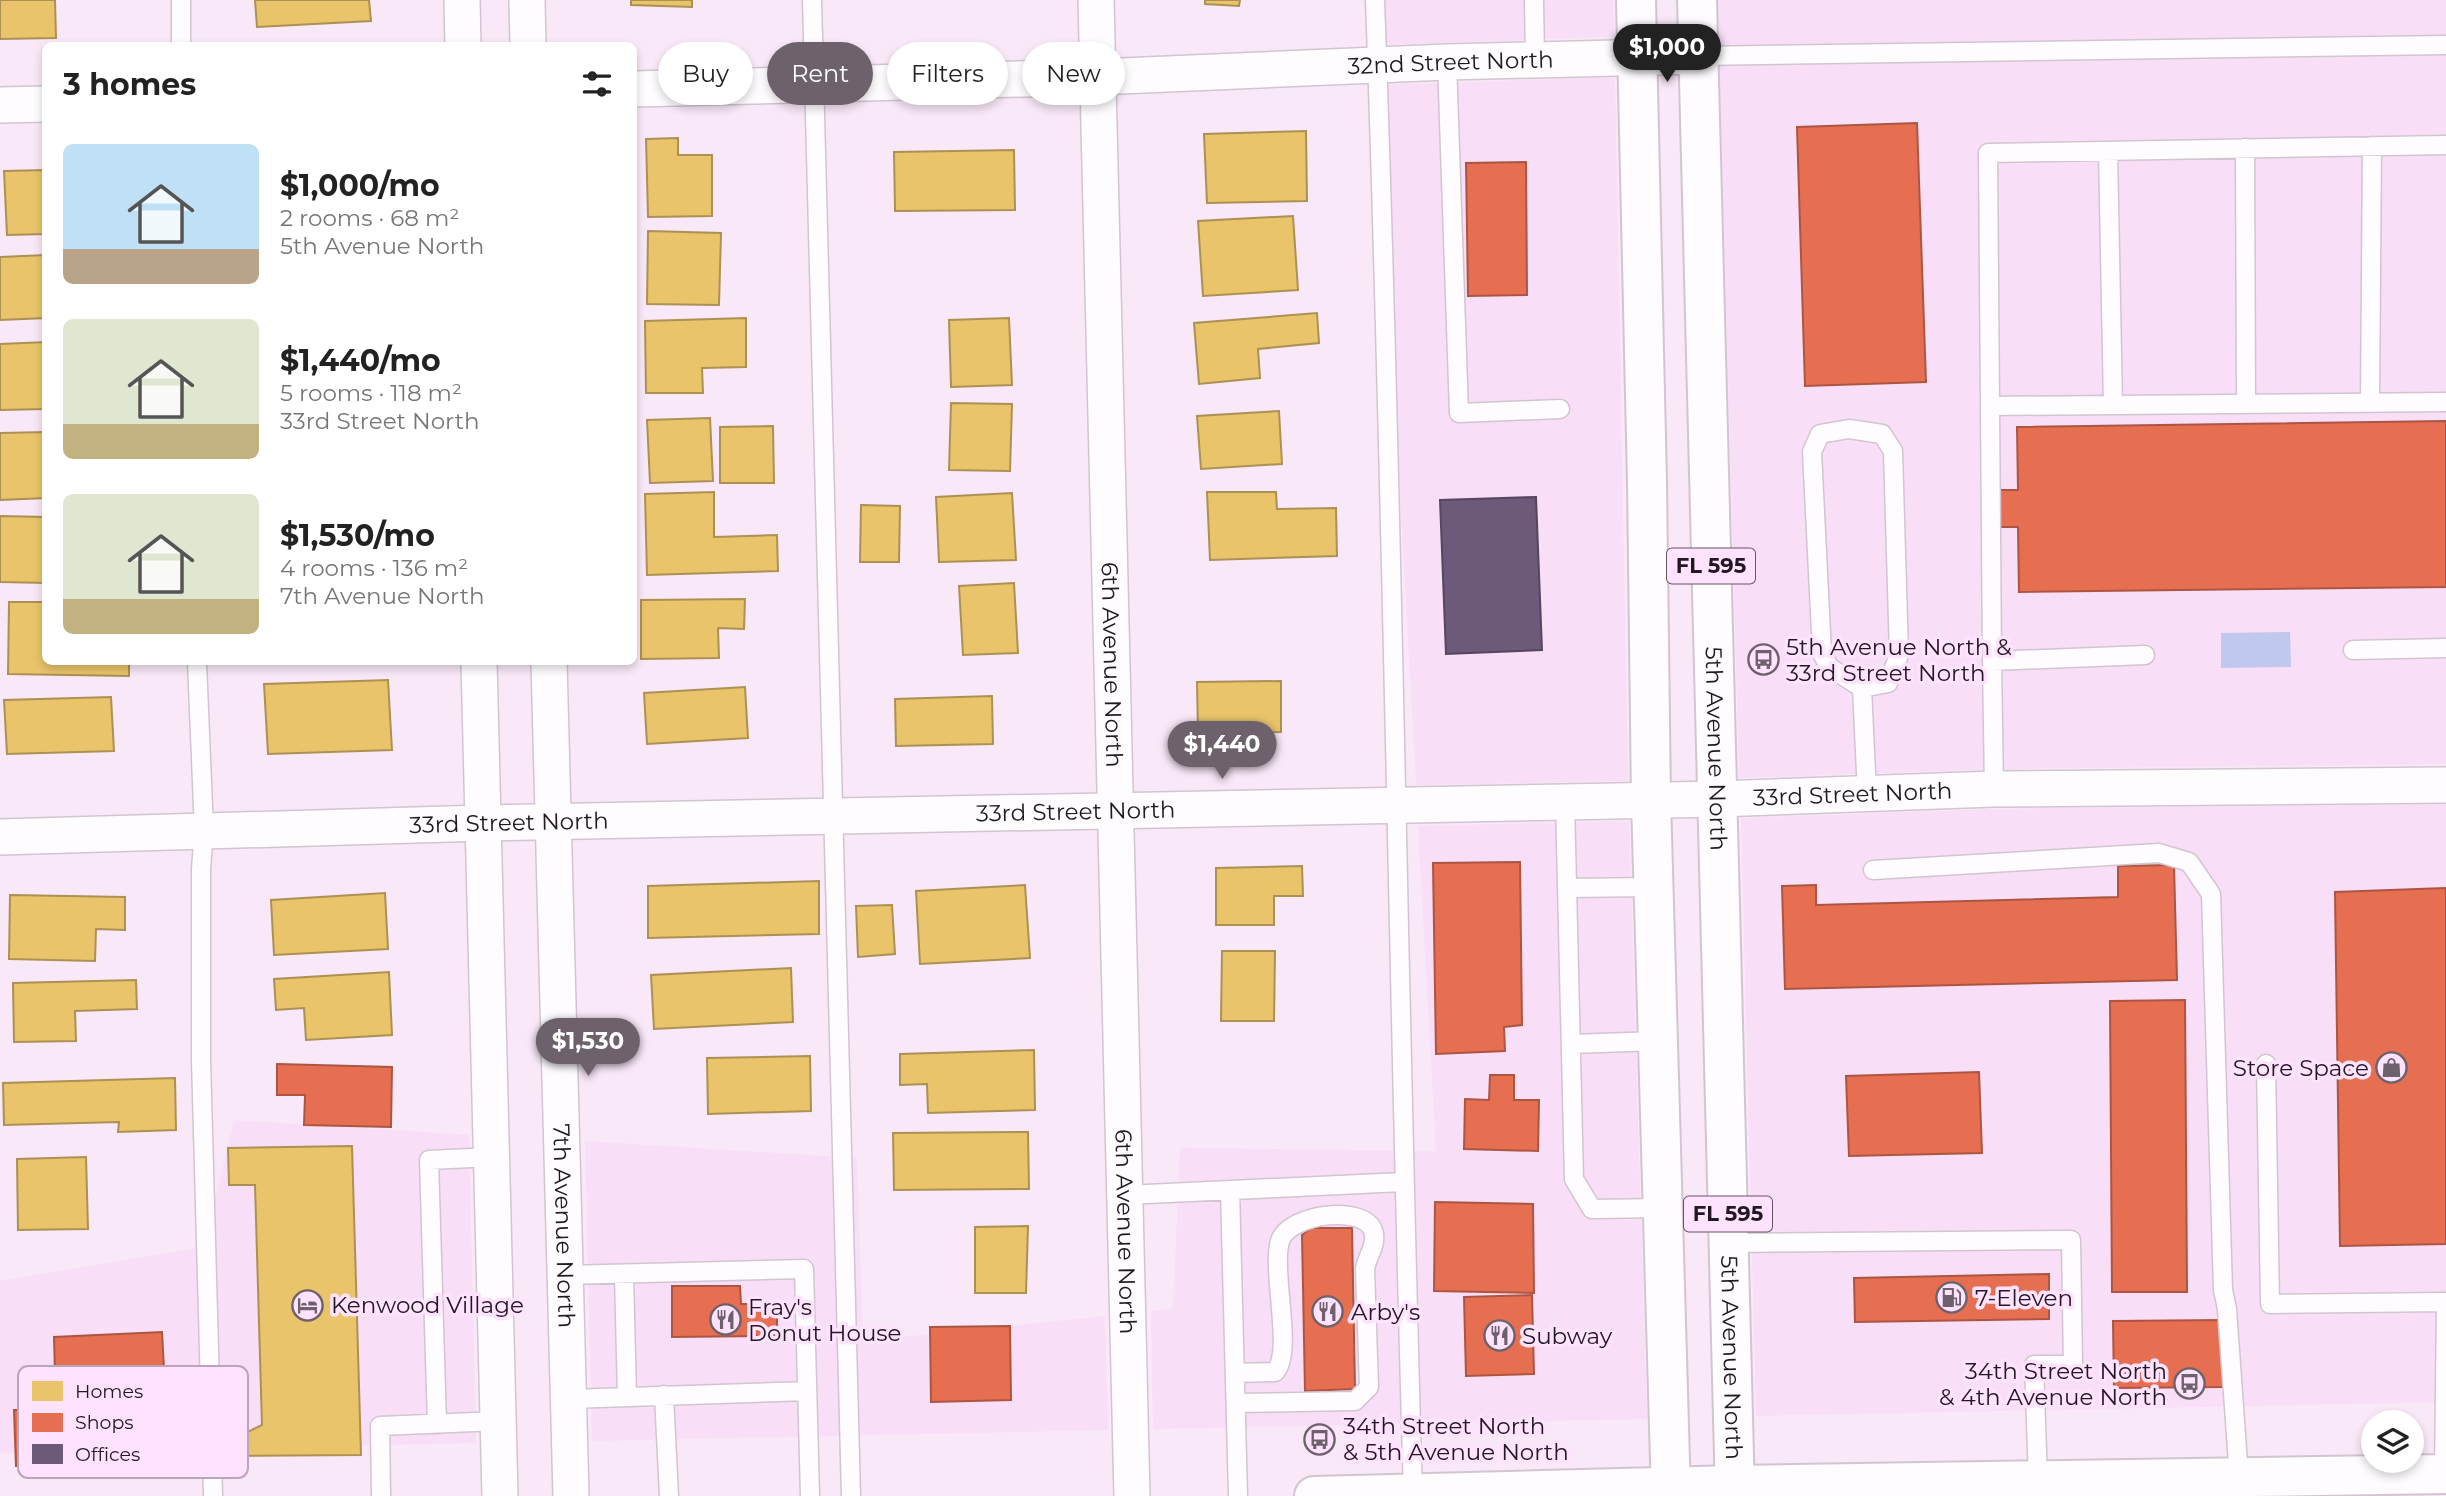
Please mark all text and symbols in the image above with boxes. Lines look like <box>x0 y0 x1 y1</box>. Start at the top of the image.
pin: $1,000 <box>1610 24 1724 84</box>
text: $1,000 <box>1629 33 1705 61</box>
chip: Buy <box>658 42 753 105</box>
chip: Rent <box>767 42 873 105</box>
chip: Filters <box>887 42 1008 105</box>
chip: New <box>1022 42 1125 105</box>
street label: 32nd Street North <box>1347 45 1554 80</box>
icon: filters <box>578 65 616 103</box>
text: 3 homes <box>63 66 196 103</box>
text: $1,000/mo <box>280 167 440 204</box>
icon: home <box>119 172 203 256</box>
text: 2 rooms · 68 m² <box>280 204 459 232</box>
text: 5th Avenue North <box>280 232 484 260</box>
text: $1,440/mo <box>280 342 441 379</box>
icon: home <box>119 347 203 431</box>
text: 5 rooms · 118 m² <box>280 379 462 407</box>
text: 33rd Street North <box>280 407 480 435</box>
text: $1,530/mo <box>280 517 435 554</box>
icon: home <box>119 522 203 606</box>
road number: FL 595 <box>1667 548 1755 584</box>
text: 4 rooms · 136 m² <box>280 554 468 582</box>
street label: 6th Avenue North <box>1096 562 1128 768</box>
text: 7th Avenue North <box>280 582 485 610</box>
place label: 5th Avenue North & 33rd Street North <box>1786 633 2012 687</box>
bus stop icon: 5th Avenue North & 33rd Street North <box>1746 643 1780 677</box>
street label: 5th Avenue North <box>1699 646 1733 851</box>
pin: $1,440 <box>1165 722 1279 781</box>
text: $1,440 <box>1184 730 1260 758</box>
street label: 33rd Street North <box>1752 777 1953 812</box>
street label: 33rd Street North <box>976 796 1176 827</box>
street label: 33rd Street North <box>409 807 609 839</box>
pin: $1,530 <box>531 1018 645 1078</box>
text: $1,530 <box>552 1027 624 1055</box>
shop icon: Store Space <box>2375 1051 2409 1085</box>
place label: Store Space <box>2233 1054 2369 1082</box>
street label: 7th Avenue North <box>547 1123 581 1328</box>
street label: 6th Avenue North <box>1109 1129 1142 1335</box>
road number: FL 595 <box>1684 1196 1772 1232</box>
street label: 5th Avenue North <box>1715 1255 1748 1460</box>
fuel station icon: 7-Eleven <box>1935 1281 1969 1315</box>
place label: 7-Eleven <box>1975 1284 2073 1312</box>
hotel icon: Kenwood Village <box>291 1288 325 1322</box>
place label: Kenwood Village <box>331 1291 524 1319</box>
place label: Fray's Donut House <box>748 1293 901 1347</box>
restaurant icon: Arby's <box>1311 1295 1345 1329</box>
place label: Arby's <box>1351 1298 1420 1326</box>
restaurant icon: Fray's Donut House <box>708 1303 742 1337</box>
restaurant icon: Subway <box>1482 1319 1516 1353</box>
place label: Subway <box>1522 1322 1613 1350</box>
place label: 34th Street North & 4th Avenue North <box>1939 1357 2167 1411</box>
legend <box>18 1366 248 1478</box>
bus stop icon: 34th Street North & 4th Avenue North <box>2173 1367 2207 1401</box>
text: Homes <box>75 1380 143 1403</box>
map controls <box>2361 1410 2424 1473</box>
button: layers <box>2361 1410 2424 1473</box>
text: Shops <box>75 1411 134 1434</box>
place label: 34th Street North & 5th Avenue North <box>1343 1412 1569 1466</box>
bus stop icon: 34th Street North & 5th Avenue North <box>1303 1422 1337 1456</box>
text: Offices <box>75 1443 140 1466</box>

